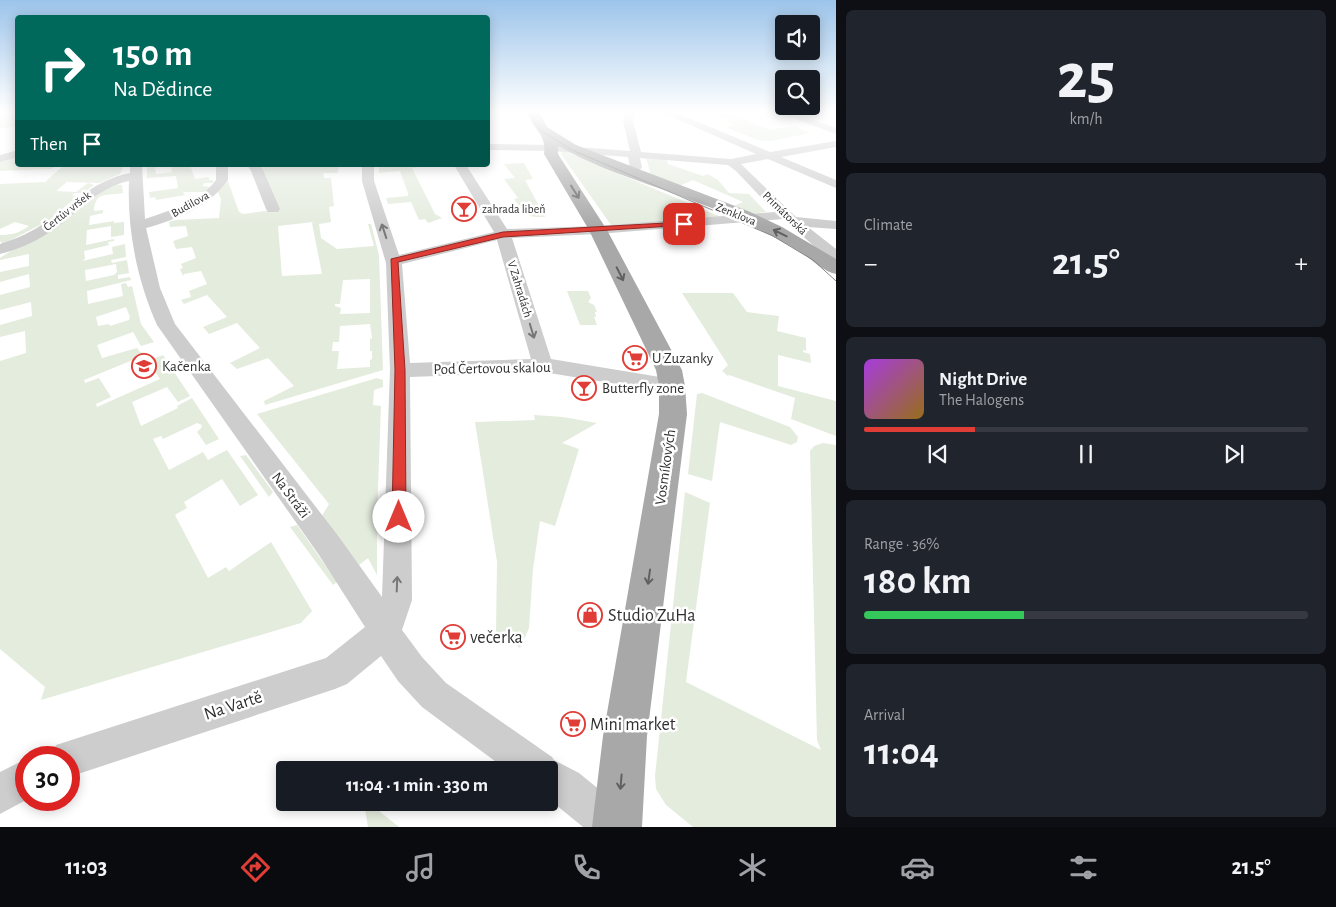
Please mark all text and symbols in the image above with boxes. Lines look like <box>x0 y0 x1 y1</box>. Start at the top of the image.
map controls <box>775 15 820 115</box>
button: sound <box>775 15 820 60</box>
icon: right <box>30 35 95 100</box>
text: 150 m <box>113 37 193 72</box>
text: 25 <box>1057 45 1115 110</box>
button: search <box>775 70 820 115</box>
text: Na Dědince <box>113 78 212 100</box>
text: km/h <box>1069 111 1103 127</box>
icon: arrive <box>78 130 106 158</box>
text: Then <box>30 135 68 154</box>
one-way arrow <box>570 185 580 199</box>
street label: Čertův vršek <box>40 188 93 233</box>
street label: Budilova <box>169 189 211 219</box>
street label: Primátorská <box>760 189 810 237</box>
bar icon: zahrada libeň <box>451 196 477 222</box>
street label: Zenklova <box>714 201 758 228</box>
place label: zahrada libeň <box>482 203 545 215</box>
pin <box>663 203 705 245</box>
icon: arrive <box>670 210 698 238</box>
text: Climate <box>864 217 913 233</box>
one-way arrow <box>379 223 389 239</box>
one-way arrow <box>773 228 788 237</box>
text: 21.5° <box>1052 244 1120 282</box>
text: − <box>864 250 877 278</box>
text: + <box>1295 250 1308 278</box>
street label: V Zahradách <box>506 259 534 319</box>
one-way arrow <box>616 266 626 281</box>
one-way arrow <box>528 323 538 339</box>
supermarket icon: U Zuzanky <box>622 345 648 371</box>
place label: U Zuzanky <box>652 351 714 366</box>
school or university icon: Kačenka <box>131 353 157 379</box>
place label: Kačenka <box>162 359 211 374</box>
street label: Pod Čertovou skalou <box>433 359 551 377</box>
text: Night Drive <box>939 370 1027 389</box>
bar icon: Butterfly zone <box>571 375 597 401</box>
place label: Butterfly zone <box>602 381 684 396</box>
text: The Halogens <box>939 392 1024 408</box>
street label: Vosmíkových <box>653 428 678 506</box>
icon: previous <box>924 440 952 468</box>
icon: pause <box>1072 440 1100 468</box>
icon: next <box>1220 440 1248 468</box>
street label: Na Stráži <box>269 470 312 521</box>
position arrow <box>372 490 424 542</box>
text: Range · 36% <box>864 536 939 552</box>
text: 180 km <box>864 563 971 601</box>
one-way arrow <box>644 569 654 585</box>
one-way arrow <box>393 576 402 592</box>
shop icon: Studio ZuHa <box>577 602 603 628</box>
place label: Studio ZuHa <box>608 607 696 625</box>
supermarket icon: večerka <box>440 624 466 650</box>
place label: večerka <box>470 629 523 647</box>
street label: Na Vartě <box>202 688 265 724</box>
text: Arrival <box>864 707 905 723</box>
supermarket icon: Mini market <box>560 711 586 737</box>
place label: Mini market <box>590 716 676 734</box>
text: 11:04 <box>864 734 939 772</box>
speed limit sign: 30 <box>15 746 80 811</box>
one-way arrow <box>616 773 626 789</box>
text: 11:04 · 1 min · 330 m <box>346 776 488 795</box>
icon: directions <box>238 850 273 885</box>
icon: music <box>403 850 438 885</box>
icon: phone <box>569 850 604 885</box>
icon: climate <box>735 850 770 885</box>
icon: car <box>900 850 935 885</box>
icon: filters <box>1066 850 1101 885</box>
text: 11:03 <box>65 856 107 878</box>
text: 21.5° <box>1231 856 1271 878</box>

